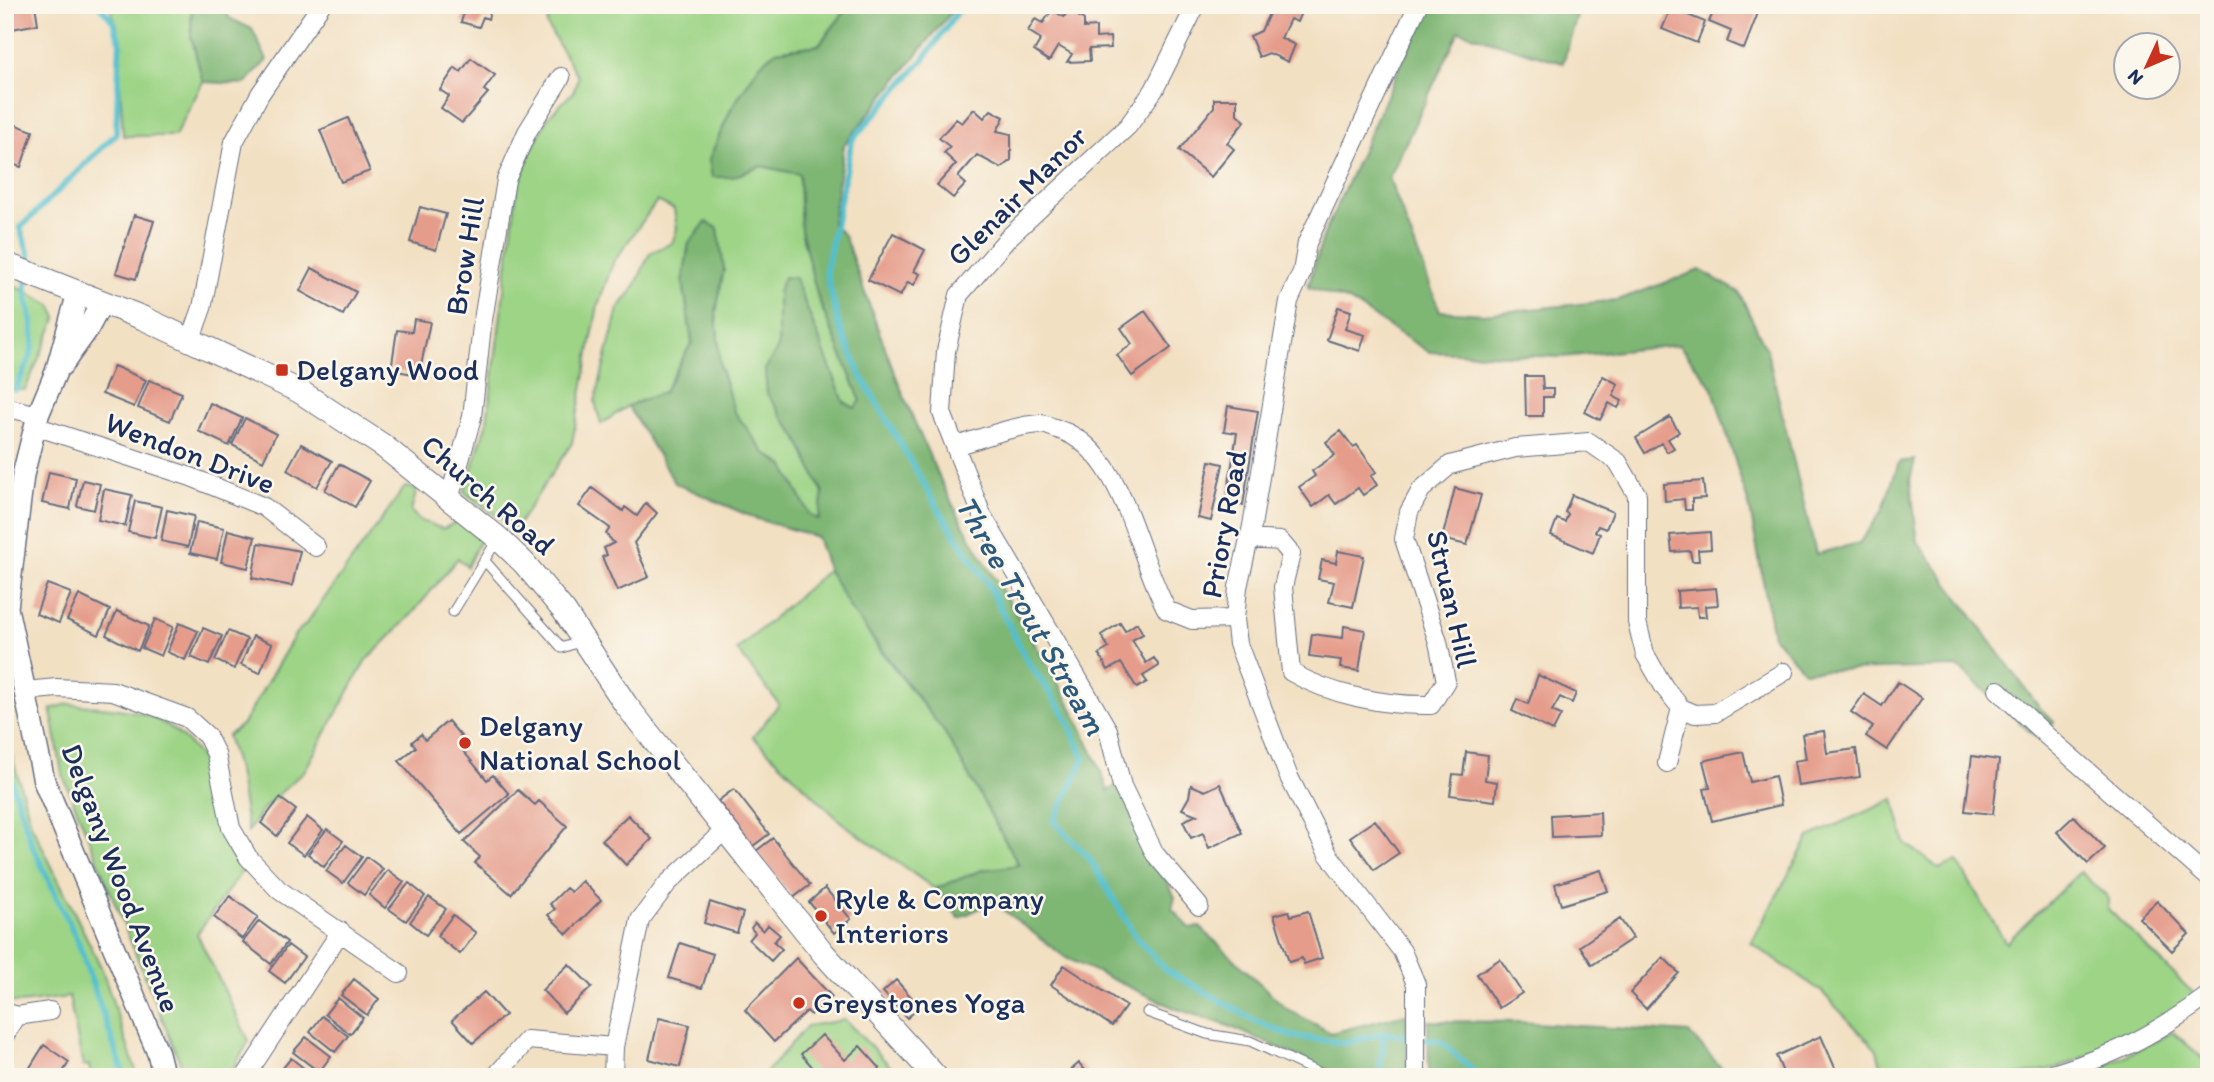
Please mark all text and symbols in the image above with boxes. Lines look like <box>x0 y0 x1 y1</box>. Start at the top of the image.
north arrow <box>2112 32 2182 102</box>
text: N <box>2122 65 2148 90</box>
street label: Glenair Manor <box>939 117 1095 274</box>
street label: Brow Hill <box>437 194 492 318</box>
place label: Delgany Wood <box>296 351 479 388</box>
marker: Delgany Wood <box>274 362 290 378</box>
street label: Wendon Drive <box>100 403 280 502</box>
street label: Church Road <box>414 426 563 563</box>
street label: Priory Road <box>1192 447 1255 601</box>
water label: Three Trout Stream <box>947 489 1115 742</box>
street label: Struan Hill <box>1419 527 1486 672</box>
place label: Delgany National School <box>479 707 682 778</box>
marker: Delgany National School <box>457 735 473 751</box>
street label: Delgany Wood Avenue <box>53 738 190 1017</box>
place label: Ryle & Company Interiors <box>835 880 1044 951</box>
marker: Ryle & Company Interiors <box>813 908 829 924</box>
place label: Greystones Yoga <box>813 984 1026 1021</box>
marker: Greystones Yoga <box>791 995 807 1011</box>

